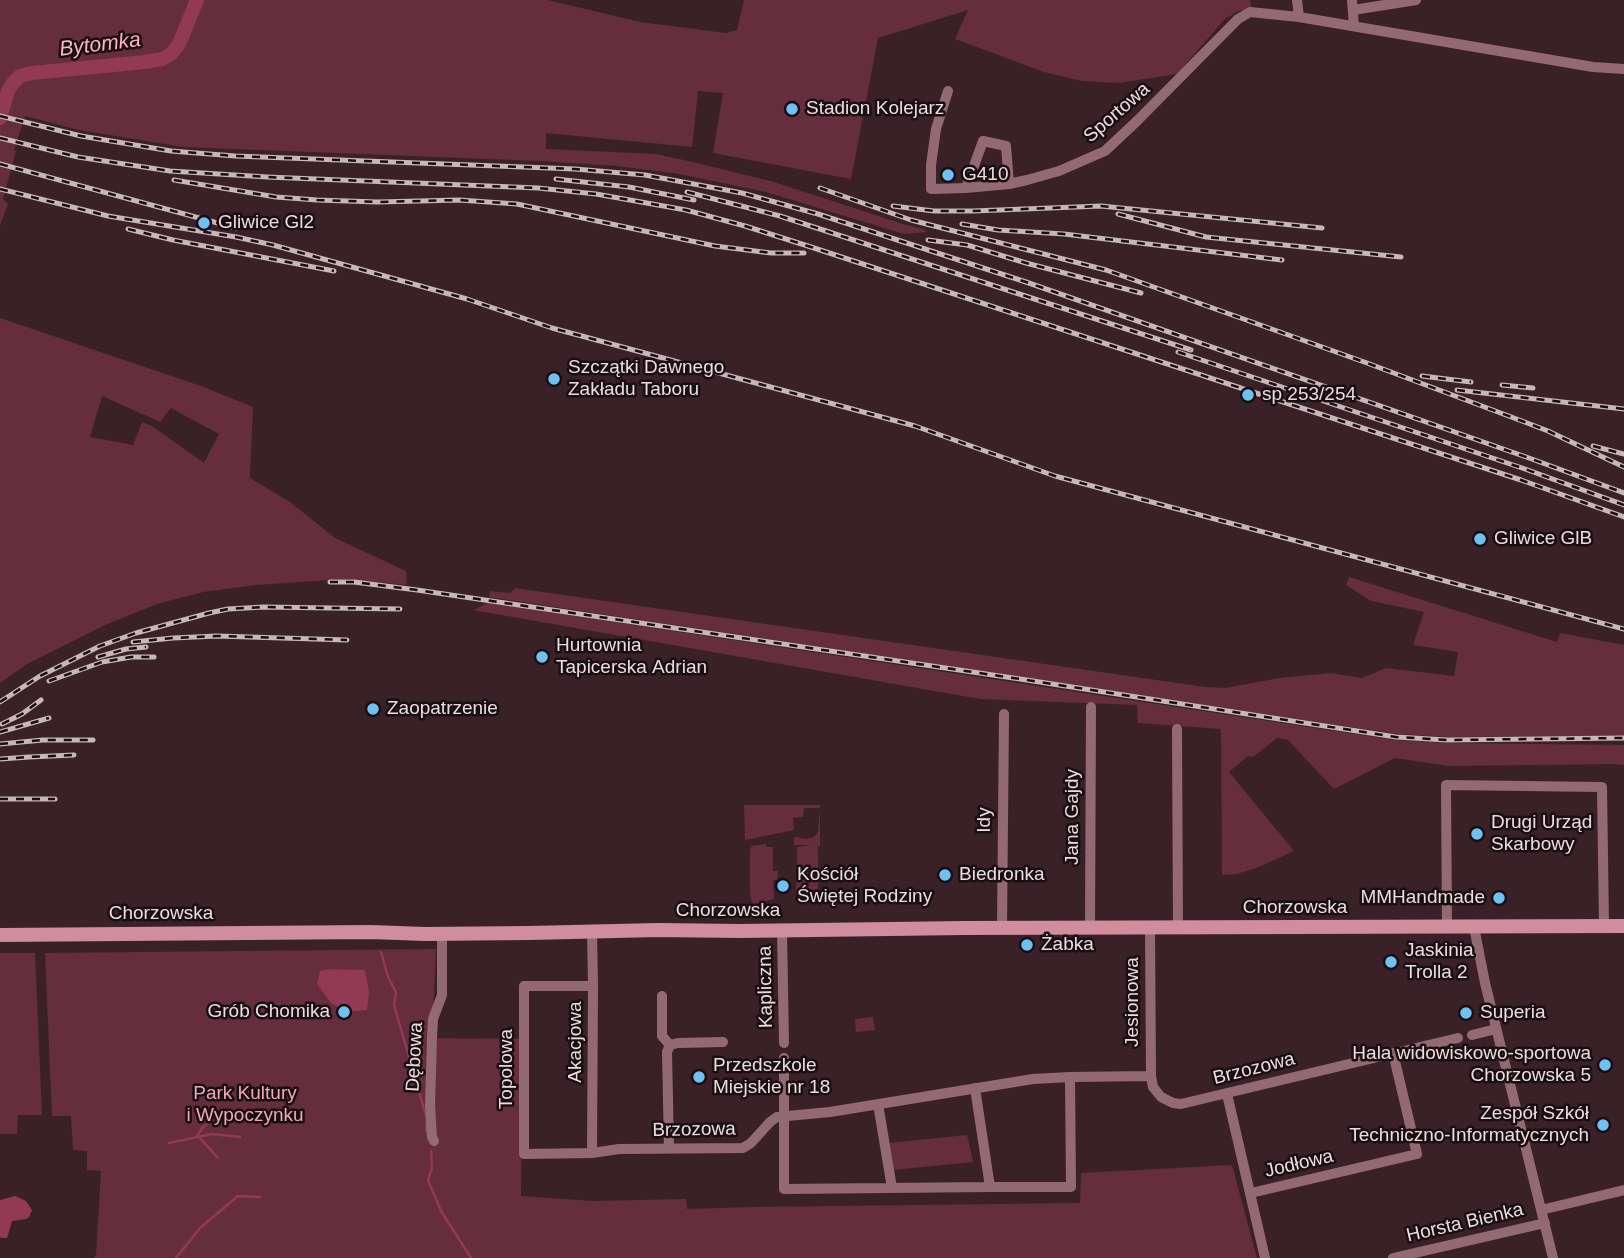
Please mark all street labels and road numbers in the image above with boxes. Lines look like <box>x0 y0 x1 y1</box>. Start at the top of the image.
street label: Sportowa <box>1079 78 1155 148</box>
street label: Jana Gajdy <box>1062 769 1084 865</box>
street label: Idy <box>974 807 996 833</box>
street label: Chorzowska <box>1243 897 1347 919</box>
street label: Chorzowska <box>676 900 780 922</box>
street label: Chorzowska <box>109 903 213 925</box>
street label: Kapliczna <box>754 946 778 1028</box>
street label: Jesionowa <box>1122 957 1144 1047</box>
street label: Akacjowa <box>565 1001 587 1083</box>
street label: Dębowa <box>402 1022 428 1092</box>
street label: Topolowa <box>496 1029 518 1109</box>
street label: Brzozowa <box>1211 1048 1297 1090</box>
street label: Brzozowa <box>652 1118 736 1142</box>
street label: Jodłowa <box>1262 1145 1336 1183</box>
street label: Horsta Bienka <box>1404 1198 1526 1248</box>

